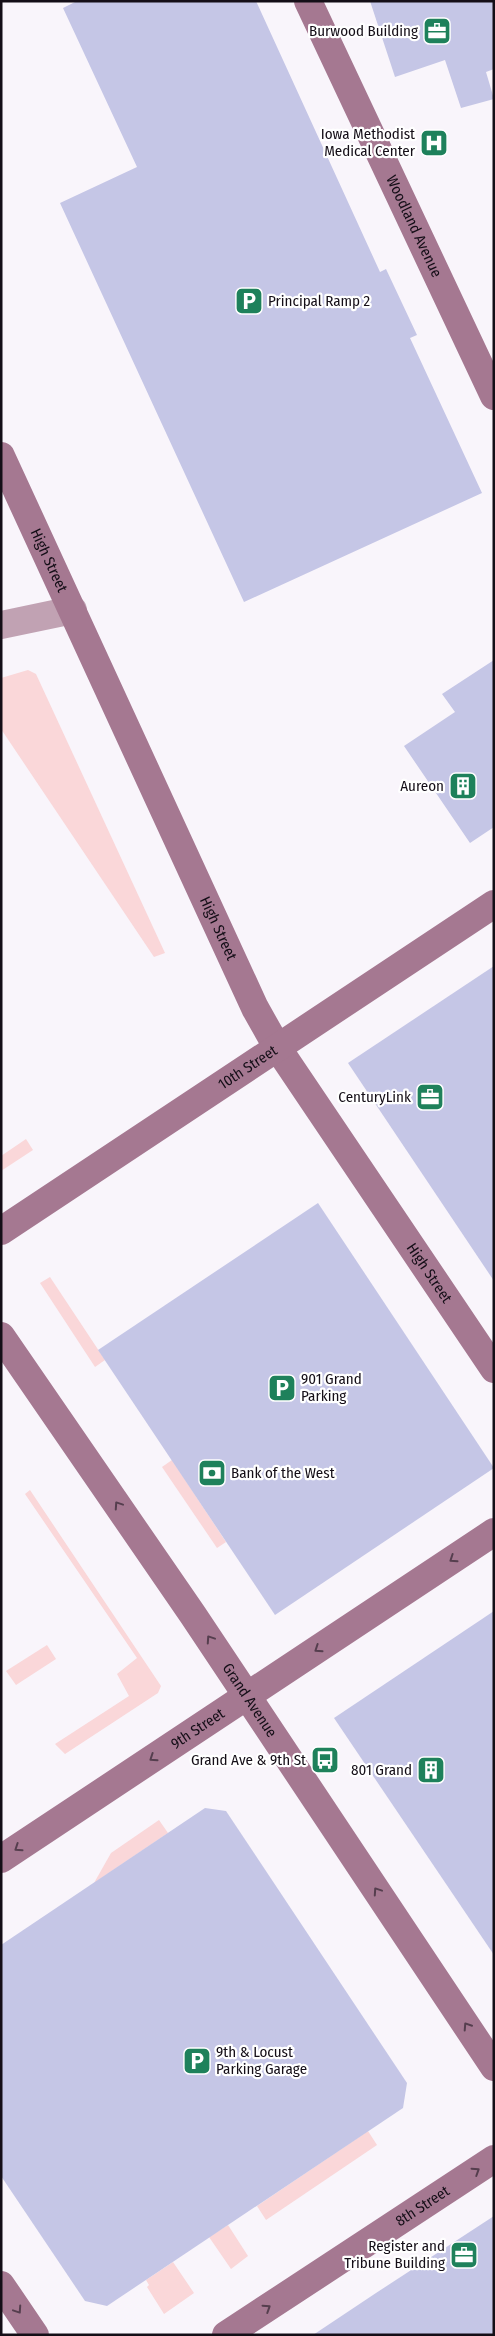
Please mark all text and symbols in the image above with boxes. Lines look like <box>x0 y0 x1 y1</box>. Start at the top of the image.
office icon: Burwood Building <box>422 16 452 46</box>
place label: Burwood Building <box>309 22 418 40</box>
place label: Iowa Methodist Medical Center <box>321 125 416 160</box>
hospital icon: Iowa Methodist Medical Center <box>419 128 449 158</box>
street label: Woodland Avenue <box>382 172 446 280</box>
parking icon: Principal Ramp 2 <box>234 286 264 316</box>
place label: Principal Ramp 2 <box>268 292 371 310</box>
street label: High Street <box>27 526 72 595</box>
building icon: Aureon <box>448 771 478 801</box>
place label: Aureon <box>400 777 444 795</box>
street label: High Street <box>196 894 241 963</box>
street label: 10th Street <box>215 1041 281 1093</box>
office icon: CenturyLink <box>415 1082 445 1112</box>
place label: CenturyLink <box>338 1088 411 1106</box>
street label: High Street <box>403 1240 456 1306</box>
place label: 901 Grand Parking <box>301 1370 362 1405</box>
parking icon: 901 Grand Parking <box>267 1373 297 1403</box>
bank icon: Bank of the West <box>197 1458 227 1488</box>
place label: Bank of the West <box>231 1464 335 1482</box>
one-way arrow <box>115 1501 124 1511</box>
one-way arrow <box>449 1552 458 1562</box>
one-way arrow <box>206 1635 216 1644</box>
one-way arrow <box>314 1643 324 1652</box>
street label: Grand Avenue <box>219 1660 281 1741</box>
street label: 9th Street <box>167 1704 228 1753</box>
bus stop icon: Grand Ave & 9th St <box>310 1745 340 1775</box>
place label: Grand Ave & 9th St <box>191 1751 306 1769</box>
one-way arrow <box>150 1752 159 1761</box>
building icon: 801 Grand <box>416 1755 446 1785</box>
place label: 801 Grand <box>351 1761 412 1779</box>
one-way arrow <box>14 1842 24 1851</box>
one-way arrow <box>374 1887 383 1897</box>
one-way arrow <box>464 2023 473 2032</box>
place label: 9th & Locust Parking Garage <box>216 2043 307 2078</box>
parking icon: 9th & Locust Parking Garage <box>182 2046 212 2076</box>
one-way arrow <box>470 2168 479 2177</box>
street label: 8th Street <box>392 2182 453 2230</box>
place label: Register and Tribune Building <box>344 2237 445 2272</box>
office icon: Register and Tribune Building <box>449 2240 479 2270</box>
one-way arrow <box>12 2304 21 2314</box>
one-way arrow <box>261 2305 270 2314</box>

